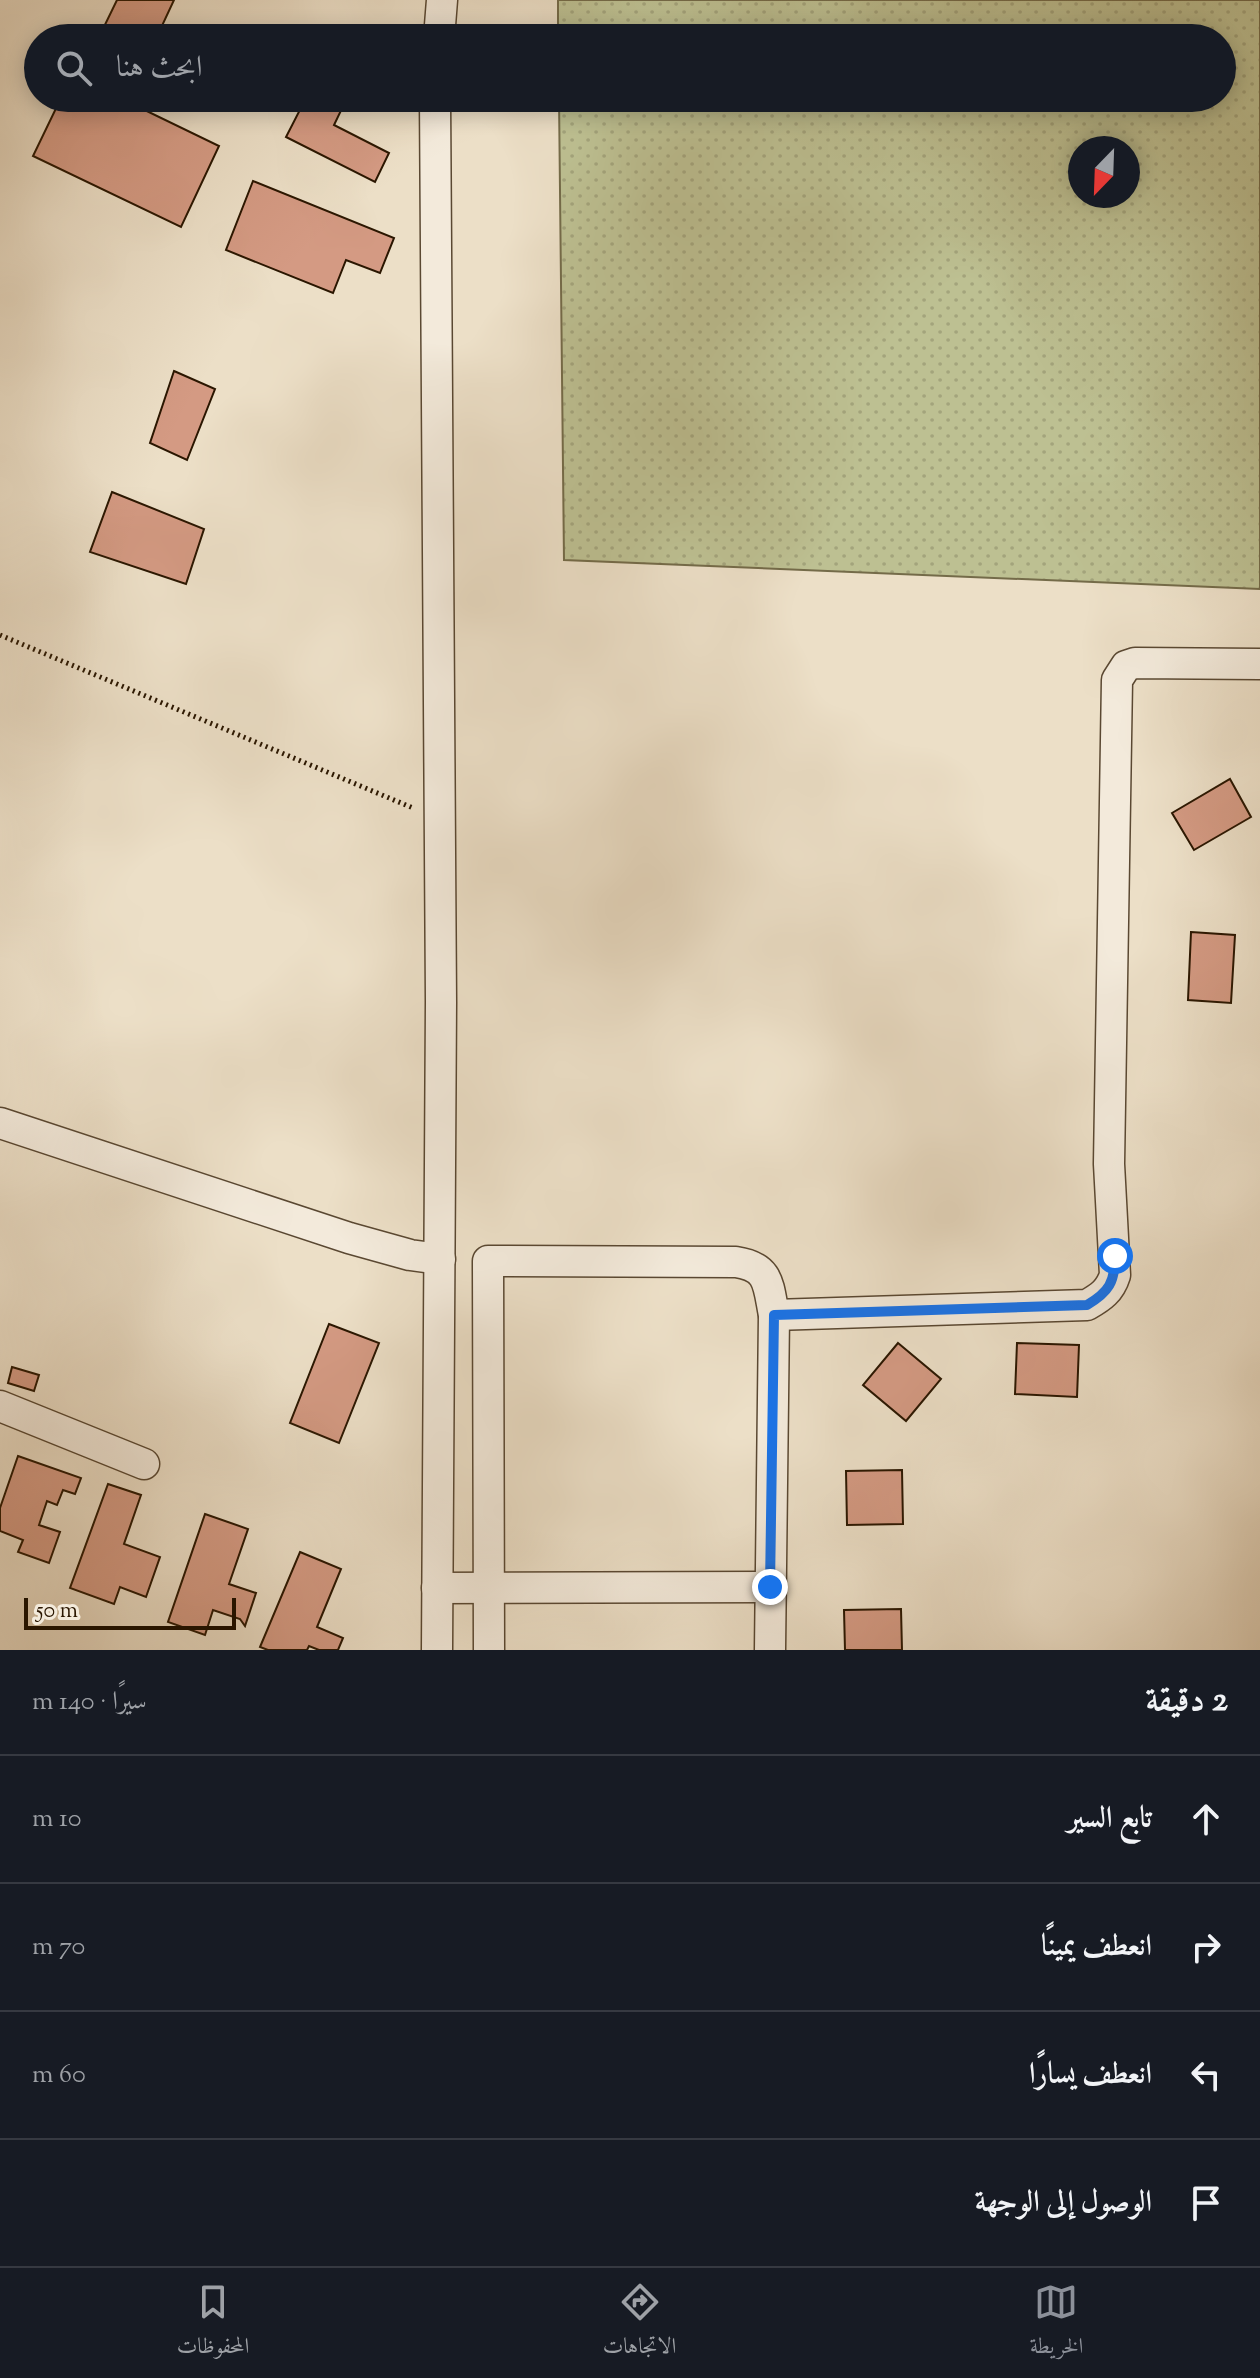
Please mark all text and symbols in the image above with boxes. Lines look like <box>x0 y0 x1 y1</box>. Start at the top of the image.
search box <box>24 24 1236 112</box>
icon: search <box>52 46 96 90</box>
text: ابحث هنا <box>116 47 202 90</box>
north arrow <box>1068 136 1140 208</box>
route start <box>1097 1238 1133 1274</box>
route end <box>752 1569 788 1605</box>
scale bar <box>24 1594 236 1630</box>
text: 50 m <box>36 1596 78 1628</box>
text: 2 دقيقة <box>1145 1677 1228 1726</box>
text: سيرًا · 140 m <box>32 1684 147 1721</box>
icon: ahead <box>1184 1797 1228 1841</box>
text: تابع السير <box>1067 1798 1152 1841</box>
text: 10 m <box>32 1801 81 1838</box>
icon: right <box>1184 1925 1228 1969</box>
text: انعطف يمينًا <box>1041 1926 1152 1969</box>
text: 70 m <box>32 1929 85 1966</box>
icon: left <box>1184 2053 1228 2097</box>
text: انعطف يسارًا <box>1029 2054 1152 2097</box>
text: 60 m <box>32 2057 86 2094</box>
icon: arrive <box>1184 2181 1228 2225</box>
text: الوصول إلى الوجهة <box>975 2182 1152 2225</box>
tab: المحفوظات <box>177 2280 249 2367</box>
tab: الاتجاهات <box>603 2280 676 2367</box>
tab: الخريطة <box>1030 2280 1083 2367</box>

